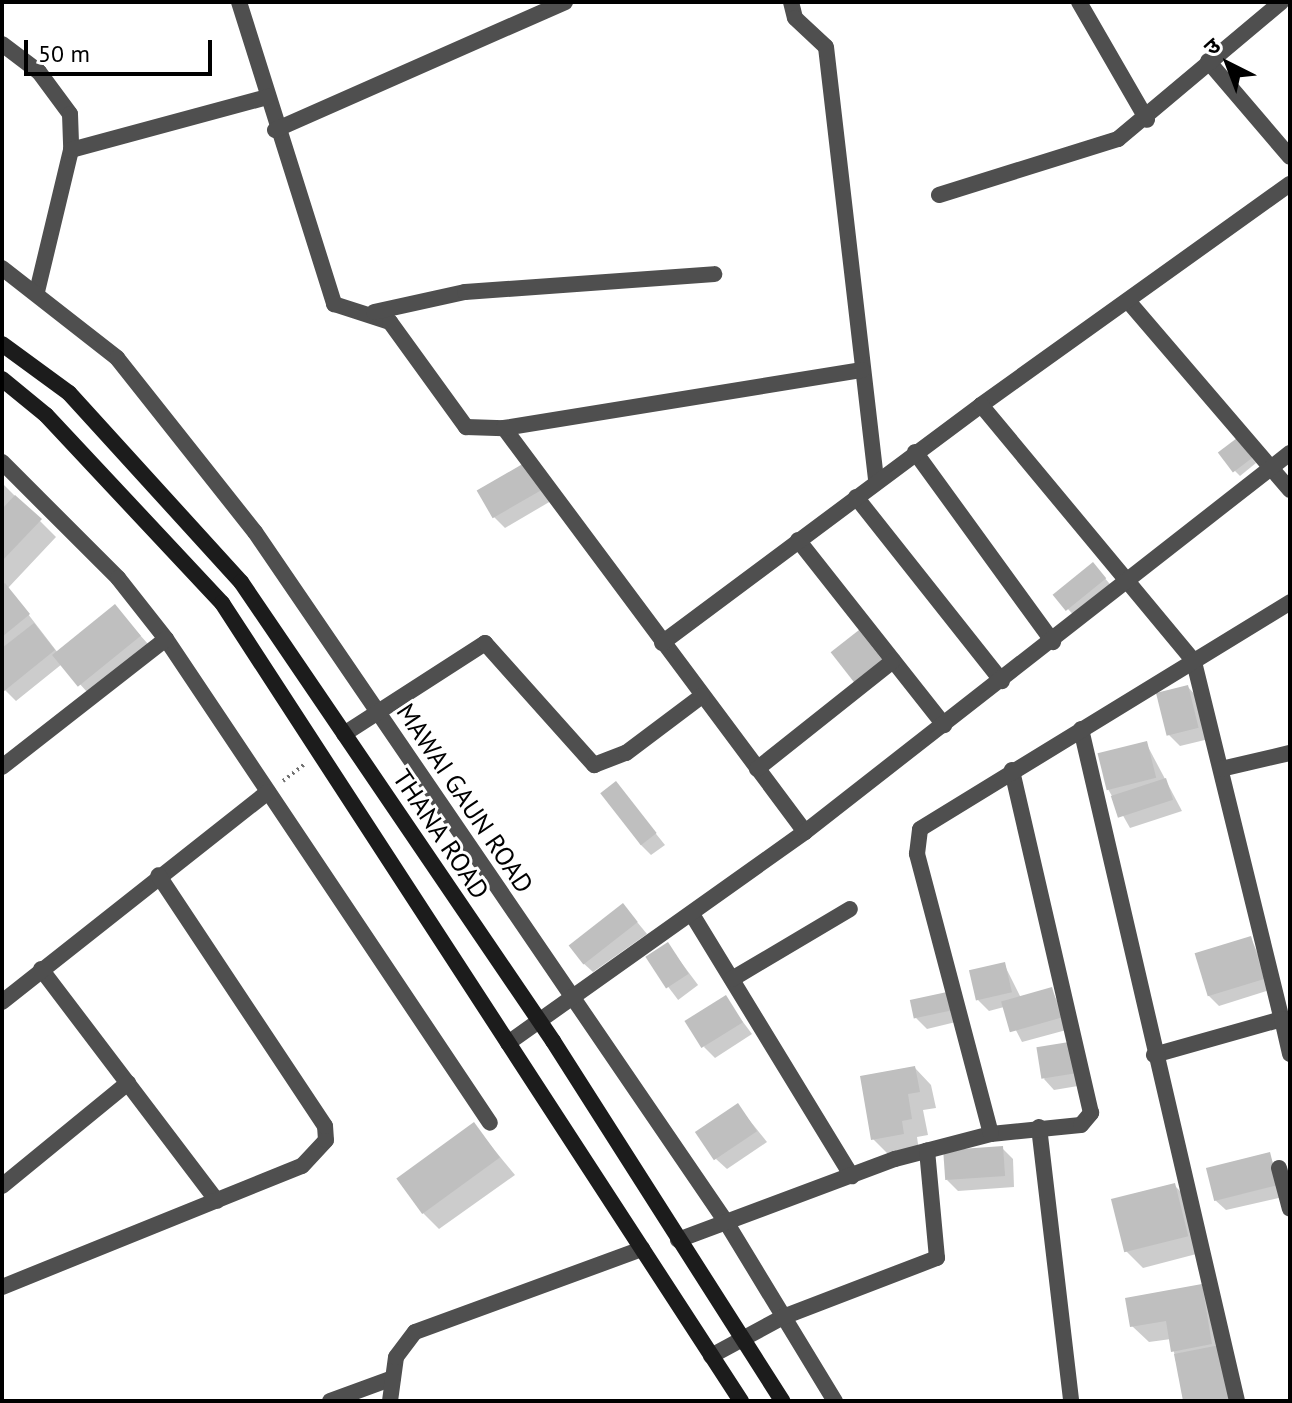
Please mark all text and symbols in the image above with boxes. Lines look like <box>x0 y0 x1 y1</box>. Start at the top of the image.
scale bar <box>28 24 216 74</box>
north arrow <box>1188 24 1268 104</box>
text: उ <box>1198 31 1226 61</box>
text: 50 m <box>38 38 90 69</box>
street label: MAWAI GAUN ROAD <box>390 697 540 899</box>
street label: THANA ROAD <box>386 763 496 905</box>

